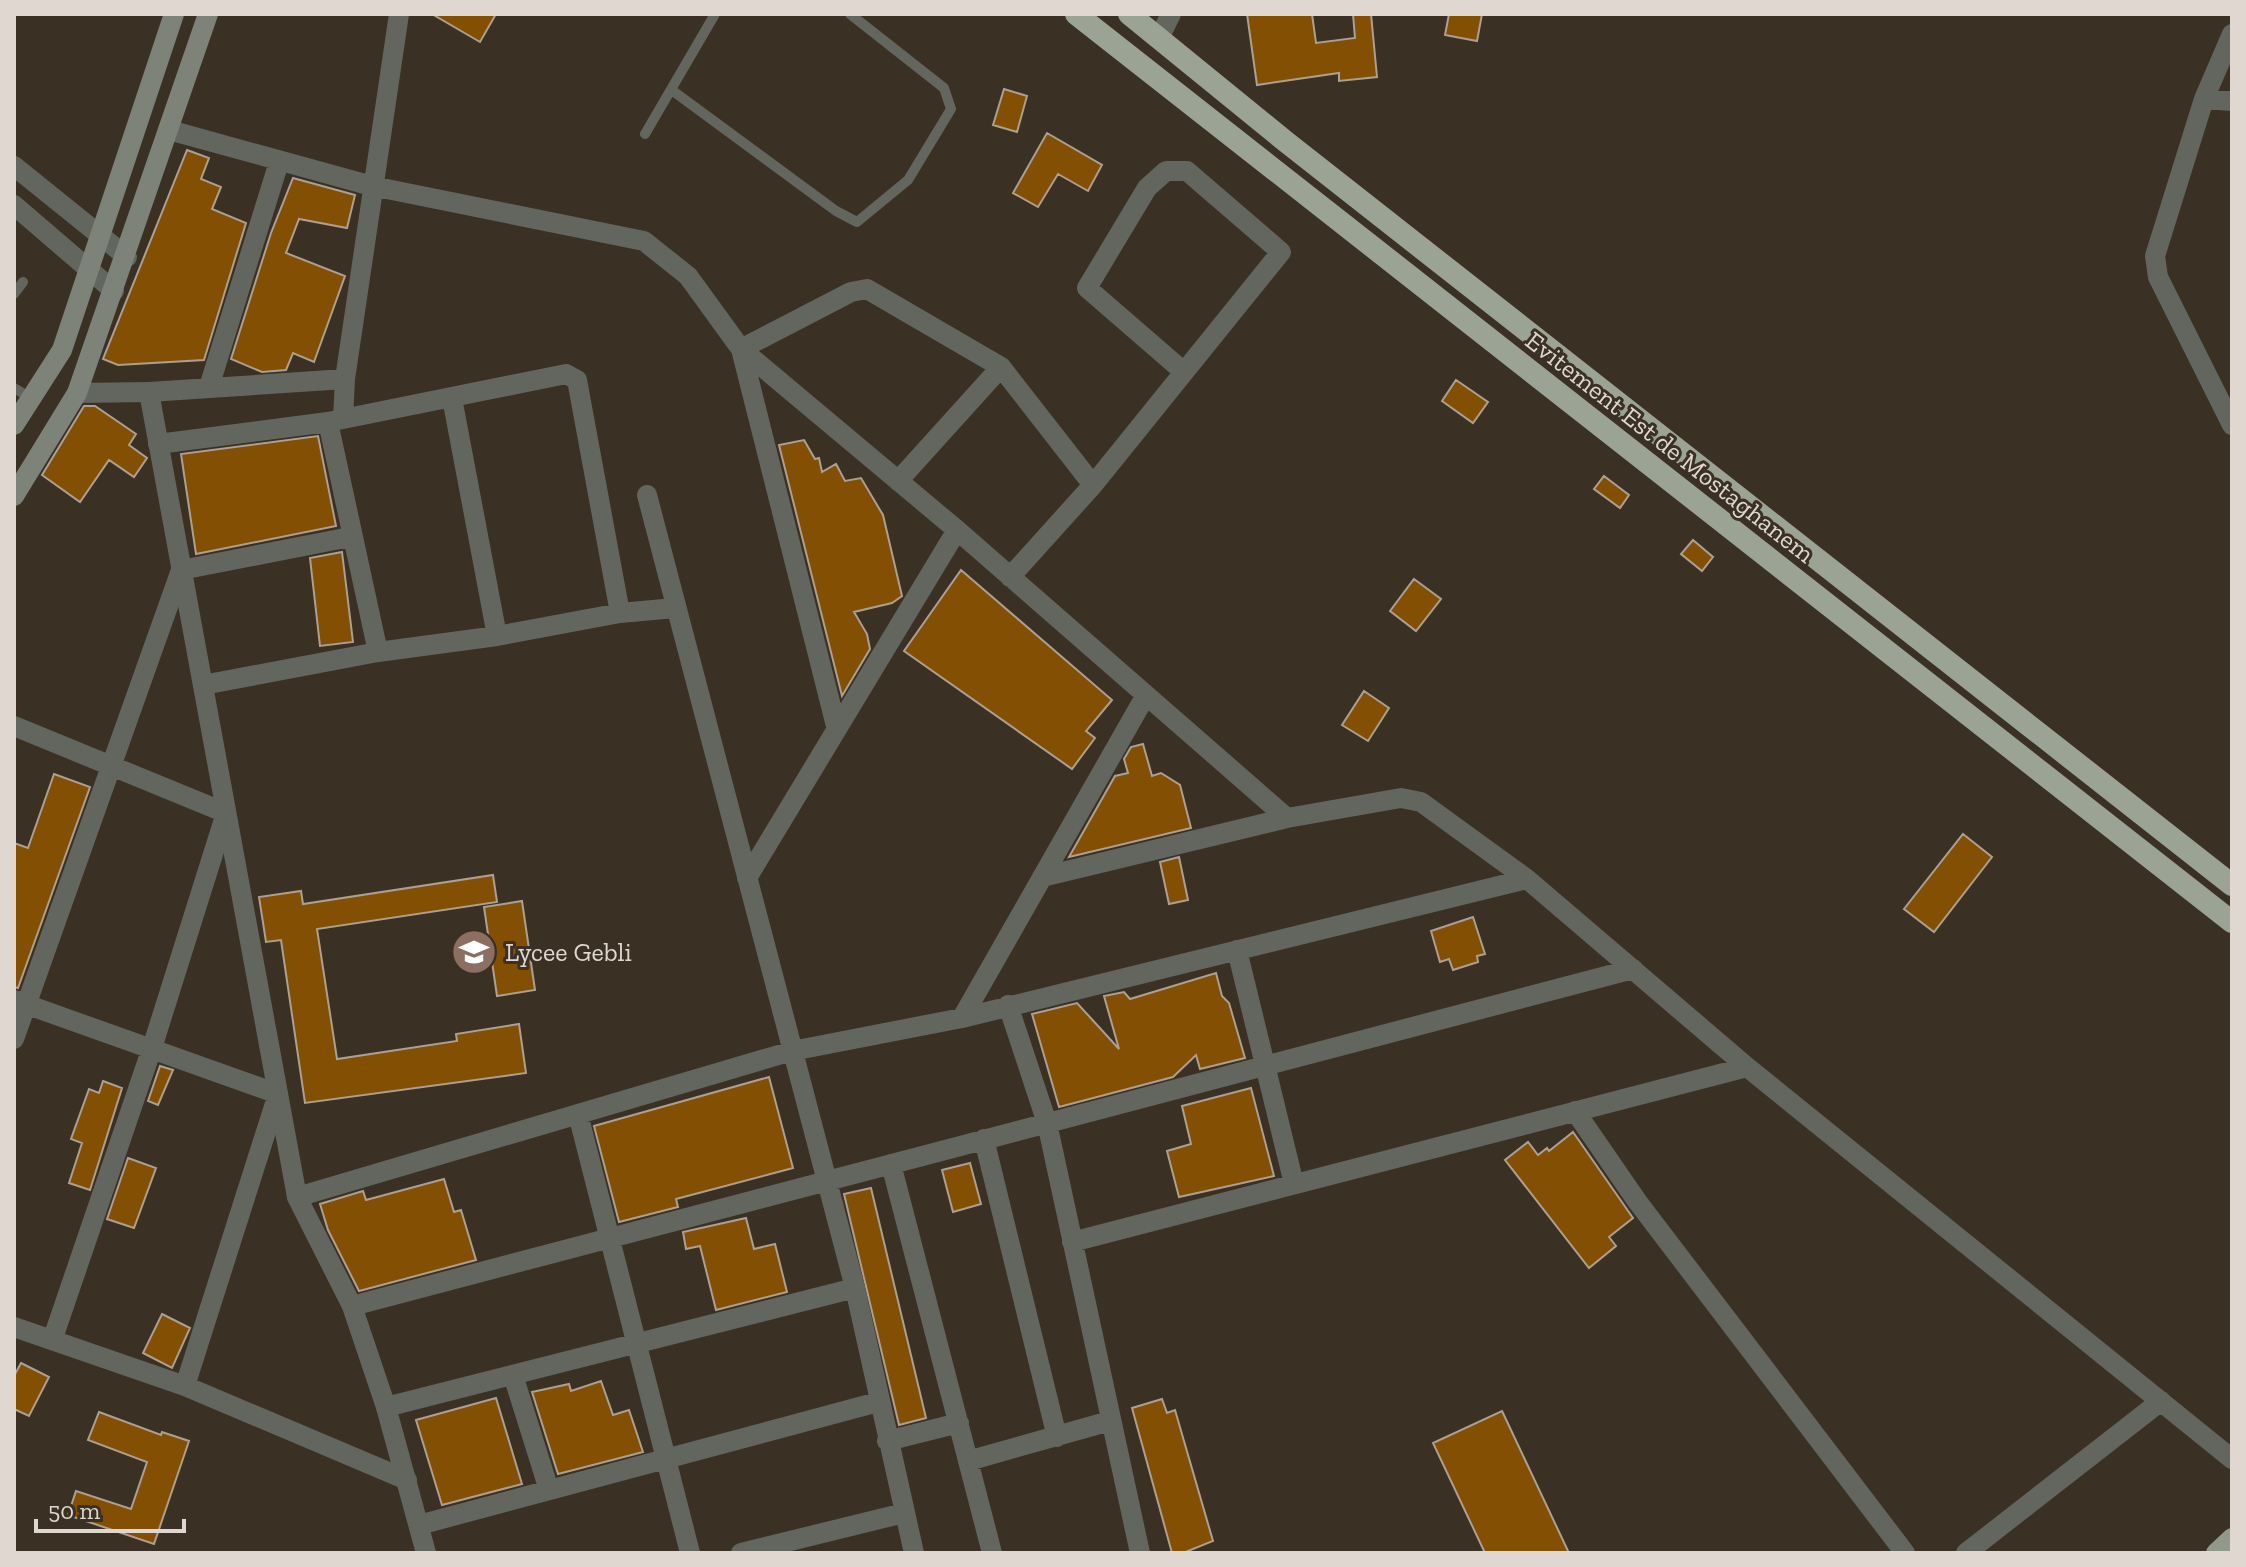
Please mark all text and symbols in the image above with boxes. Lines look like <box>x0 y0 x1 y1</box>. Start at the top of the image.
street label: Evitement Est de Mostaghanem <box>1519 324 1821 570</box>
school or university icon: Lycee Gebli <box>450 928 498 976</box>
place label: Lycee Gebli <box>505 936 632 968</box>
scale bar <box>36 1483 184 1533</box>
text: 50 m <box>48 1496 101 1525</box>

